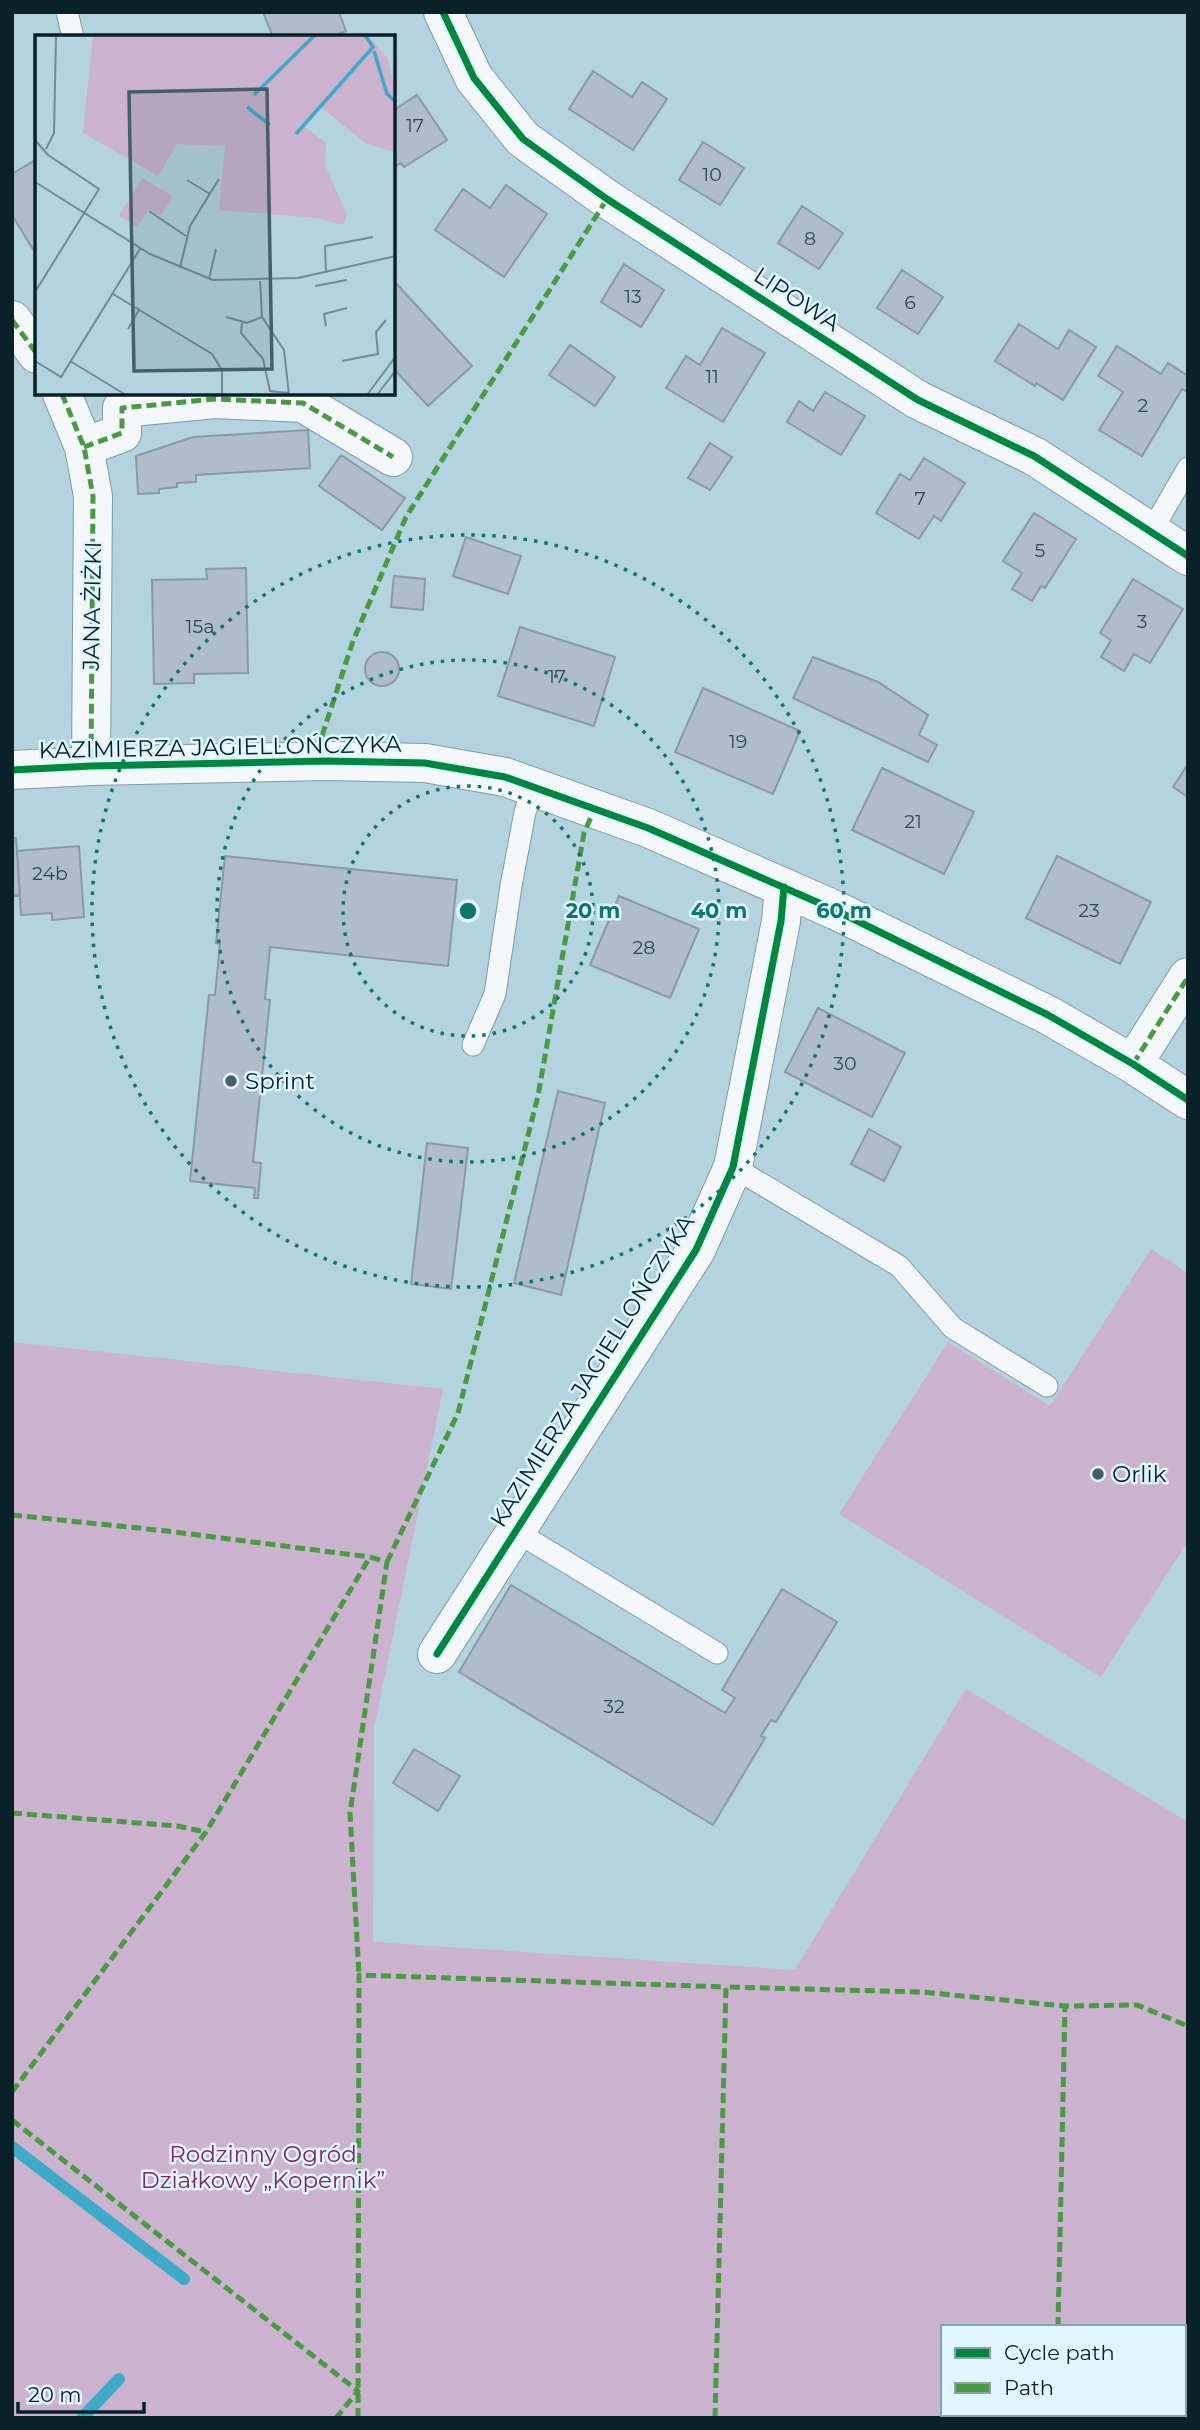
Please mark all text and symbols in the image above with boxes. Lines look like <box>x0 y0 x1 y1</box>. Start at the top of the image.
inset map <box>35 35 396 396</box>
house number: 17 <box>406 114 424 137</box>
house number: 10 <box>702 163 722 186</box>
house number: 8 <box>804 227 816 250</box>
street label: LIPOWA <box>749 261 846 337</box>
house number: 13 <box>624 285 642 308</box>
house number: 6 <box>904 291 916 314</box>
house number: 11 <box>705 365 719 388</box>
house number: 2 <box>1138 394 1149 417</box>
house number: 7 <box>914 487 926 510</box>
house number: 5 <box>1035 539 1046 562</box>
street label: JANA ŻIŻKI <box>77 541 107 672</box>
house number: 3 <box>1137 610 1147 633</box>
house number: 15a <box>186 615 214 638</box>
house number: 17 <box>548 665 566 688</box>
street label: KAZIMIERZA JAGIELLOŃCZYKA <box>38 730 402 764</box>
house number: 19 <box>729 730 747 753</box>
house number: 21 <box>904 810 922 833</box>
house number: 24b <box>32 862 68 885</box>
text: 20 m <box>566 898 620 923</box>
text: 40 m <box>691 898 747 923</box>
text: 60 m <box>816 898 872 923</box>
centre of rings <box>456 899 480 923</box>
house number: 23 <box>1078 899 1100 922</box>
house number: 28 <box>633 936 655 959</box>
house number: 30 <box>833 1052 857 1075</box>
place label: Sprint <box>245 1067 315 1095</box>
marker: Sprint <box>223 1073 239 1089</box>
street label: KAZIMIERZA JAGIELLOŃCZYKA <box>484 1209 700 1532</box>
place label: Orlik <box>1112 1460 1167 1488</box>
marker: Orlik <box>1090 1466 1106 1482</box>
house number: 32 <box>603 1695 625 1718</box>
park label: Rodzinny Ogród Działkowy „Kopernik” <box>141 2140 385 2194</box>
legend <box>941 2325 1186 2416</box>
text: Cycle path <box>1004 2340 1115 2365</box>
scale bar <box>18 2370 144 2414</box>
text: Path <box>1004 2375 1054 2400</box>
text: 20 m <box>28 2382 82 2407</box>

